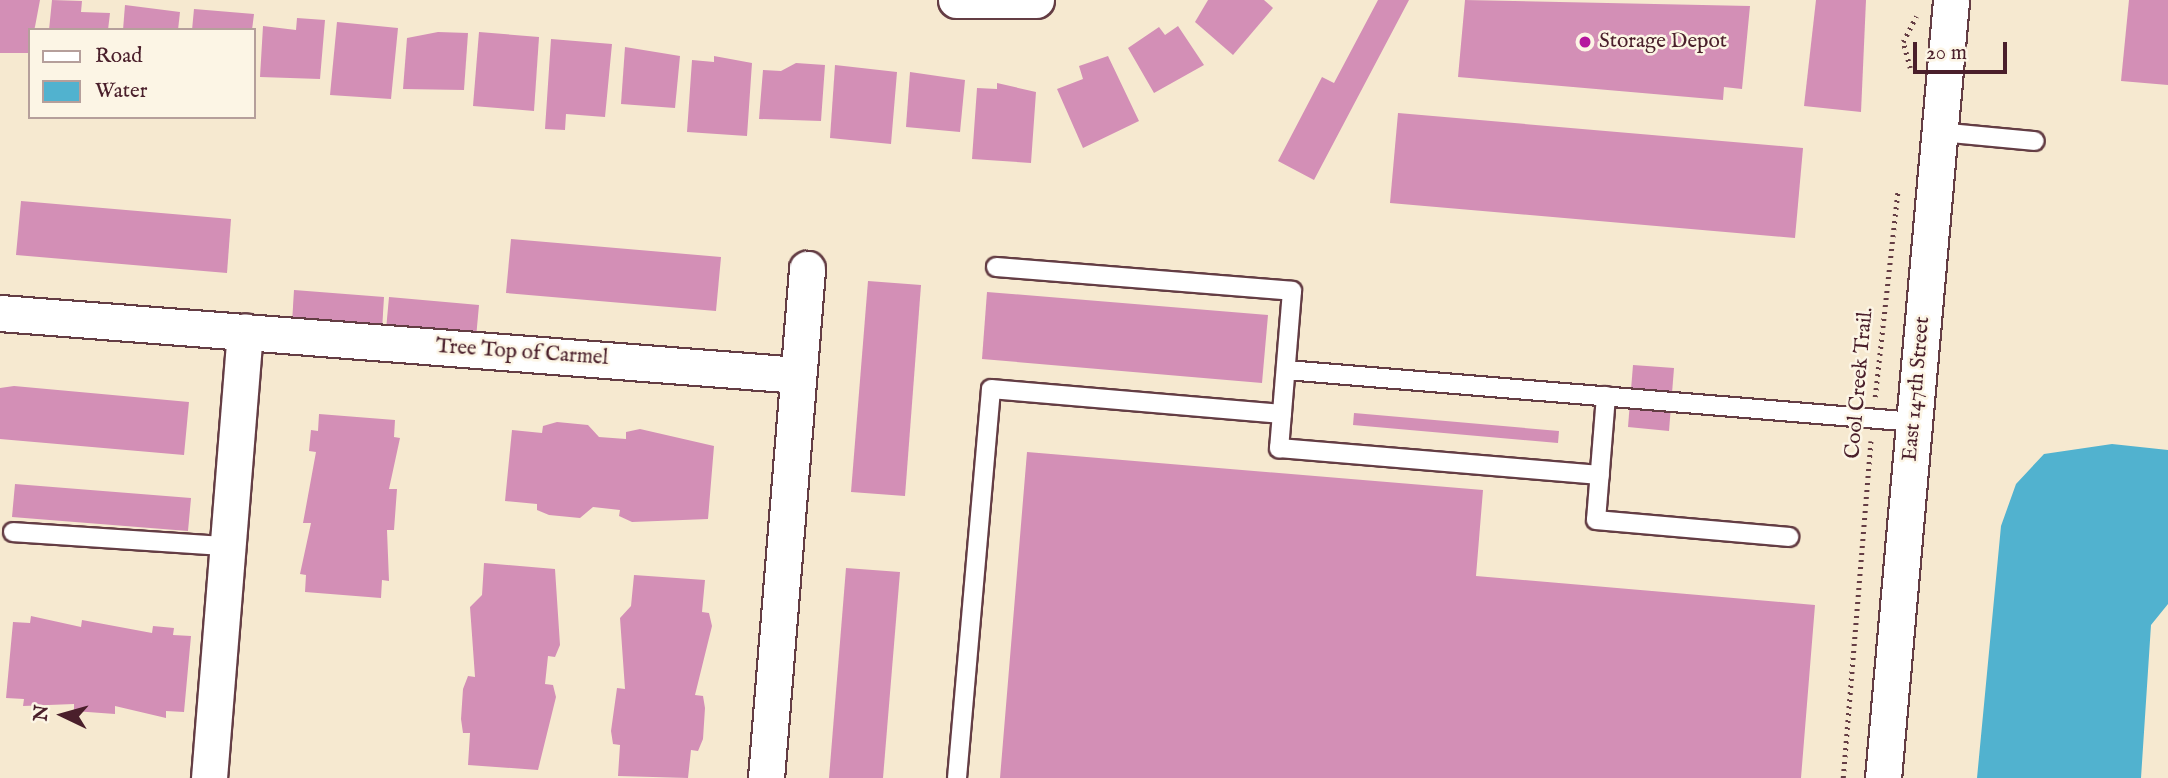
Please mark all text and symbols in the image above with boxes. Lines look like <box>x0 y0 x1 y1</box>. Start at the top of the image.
legend <box>28 28 256 119</box>
scale bar <box>1916 28 2010 72</box>
place label: Storage Depot <box>1599 29 1727 55</box>
marker: Storage Depot <box>1577 34 1593 50</box>
text: 20 m <box>1926 40 1967 67</box>
text: Road <box>95 43 142 70</box>
text: Water <box>95 78 147 105</box>
street label: Cool Creek Trail. <box>1841 306 1879 460</box>
street label: East 147th Street <box>1898 316 1936 462</box>
street label: Tree Top of Carmel <box>435 334 609 372</box>
north arrow <box>28 680 98 750</box>
text: N <box>29 704 55 722</box>

